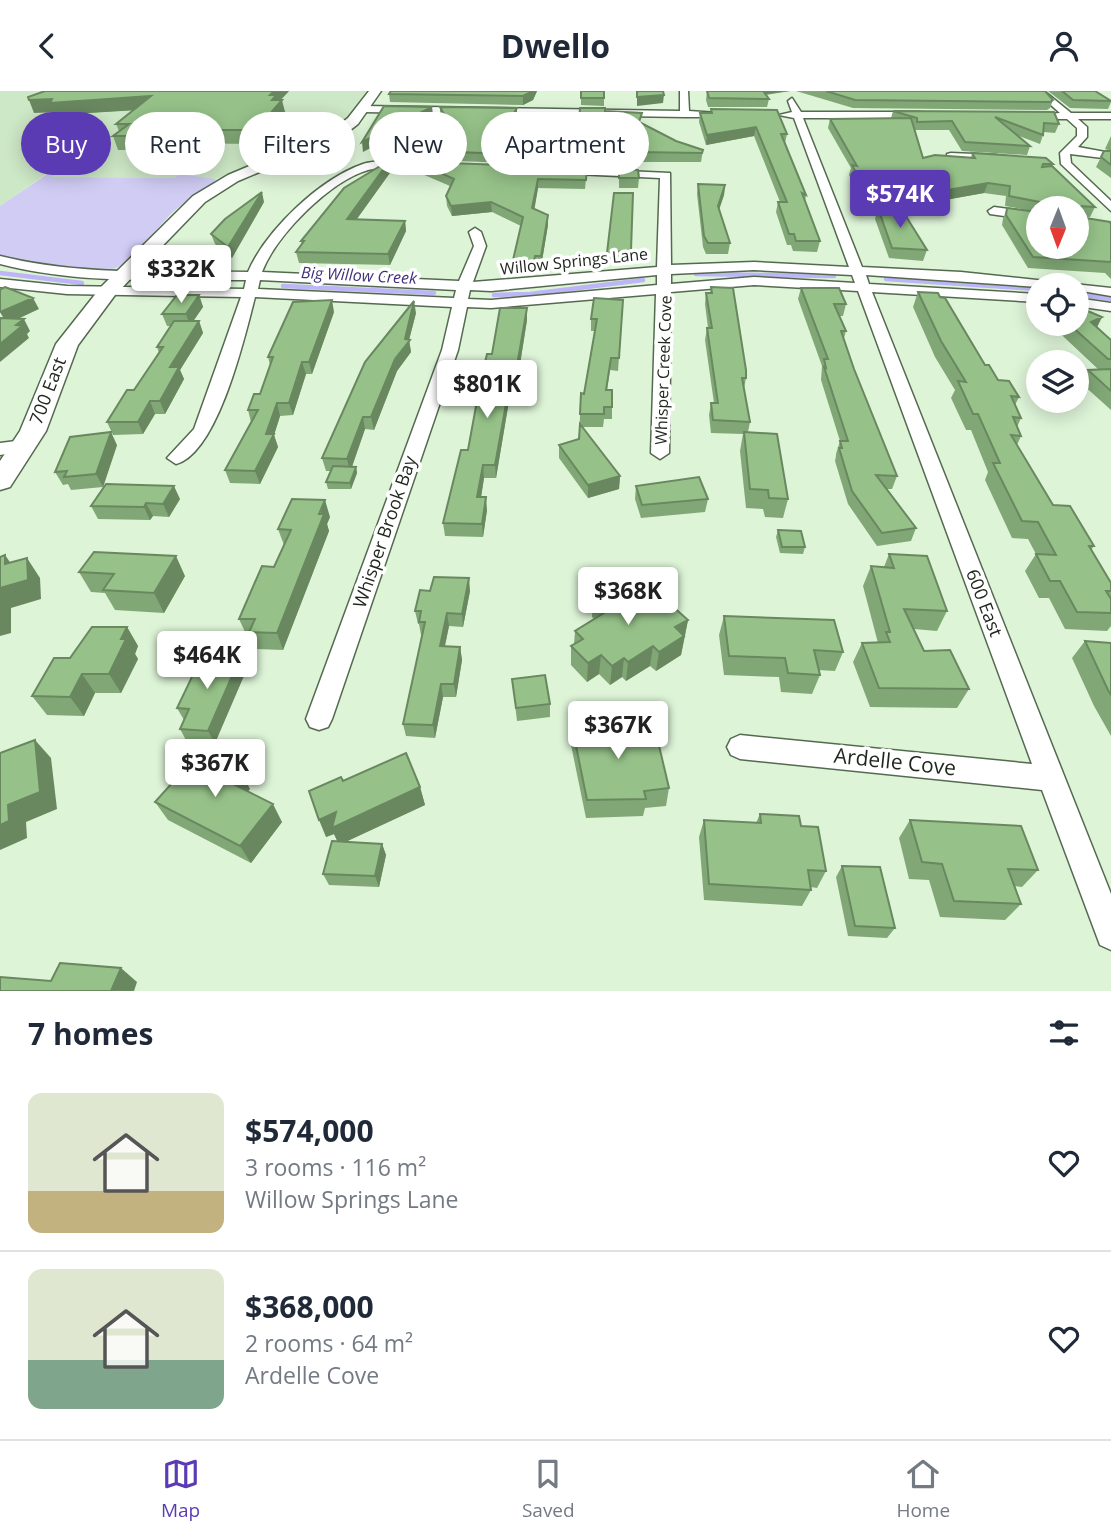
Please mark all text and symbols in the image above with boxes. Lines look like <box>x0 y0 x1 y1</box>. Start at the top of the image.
text: Dwello <box>501 24 610 67</box>
icon: back <box>28 27 66 65</box>
icon: person <box>1045 27 1083 65</box>
chip: Buy <box>21 112 111 175</box>
chip: Rent <box>125 112 225 175</box>
chip: Filters <box>239 112 355 175</box>
chip: New <box>369 112 467 175</box>
chip: Apartment <box>481 112 649 175</box>
pin: $574K <box>851 171 949 230</box>
text: $574K <box>866 177 934 209</box>
north arrow <box>1026 196 1088 259</box>
map controls <box>1026 196 1089 413</box>
street label: Willow Springs Lane <box>499 242 649 280</box>
pin: $332K <box>132 245 230 305</box>
text: $332K <box>147 252 215 284</box>
water label: Big Willow Creek <box>301 261 419 289</box>
button: locate <box>1026 273 1089 336</box>
street label: Whisper Creek Cove <box>649 295 677 445</box>
button: layers <box>1026 350 1089 413</box>
street label: 700 East <box>23 353 71 428</box>
pin: $801K <box>438 361 536 420</box>
text: $801K <box>453 367 521 399</box>
street label: Whisper Brook Bay <box>347 452 422 611</box>
street label: 600 East <box>961 565 1009 640</box>
pin: $368K <box>579 567 677 627</box>
text: $368K <box>594 574 662 606</box>
pin: $464K <box>158 631 256 691</box>
text: $464K <box>173 638 241 670</box>
pin: $367K <box>569 701 667 761</box>
text: $367K <box>584 708 652 740</box>
pin: $367K <box>166 739 264 799</box>
street label: Ardelle Cove <box>833 741 957 781</box>
text: $367K <box>181 746 249 778</box>
text: 7 homes <box>28 1013 153 1054</box>
icon: filters <box>1045 1014 1083 1052</box>
text: $574,000 <box>245 1110 374 1151</box>
icon: home <box>84 1121 168 1205</box>
icon: heart <box>1045 1144 1083 1182</box>
text: 3 rooms · 116 m² <box>245 1151 426 1183</box>
text: Willow Springs Lane <box>245 1183 459 1215</box>
text: $368,000 <box>245 1286 374 1327</box>
icon: home <box>84 1297 168 1381</box>
icon: heart <box>1045 1320 1083 1358</box>
text: 2 rooms · 64 m² <box>245 1327 413 1359</box>
text: Ardelle Cove <box>245 1359 379 1391</box>
tab: Map <box>161 1455 200 1523</box>
tab: Saved <box>522 1455 575 1523</box>
tab: Home <box>896 1455 950 1523</box>

